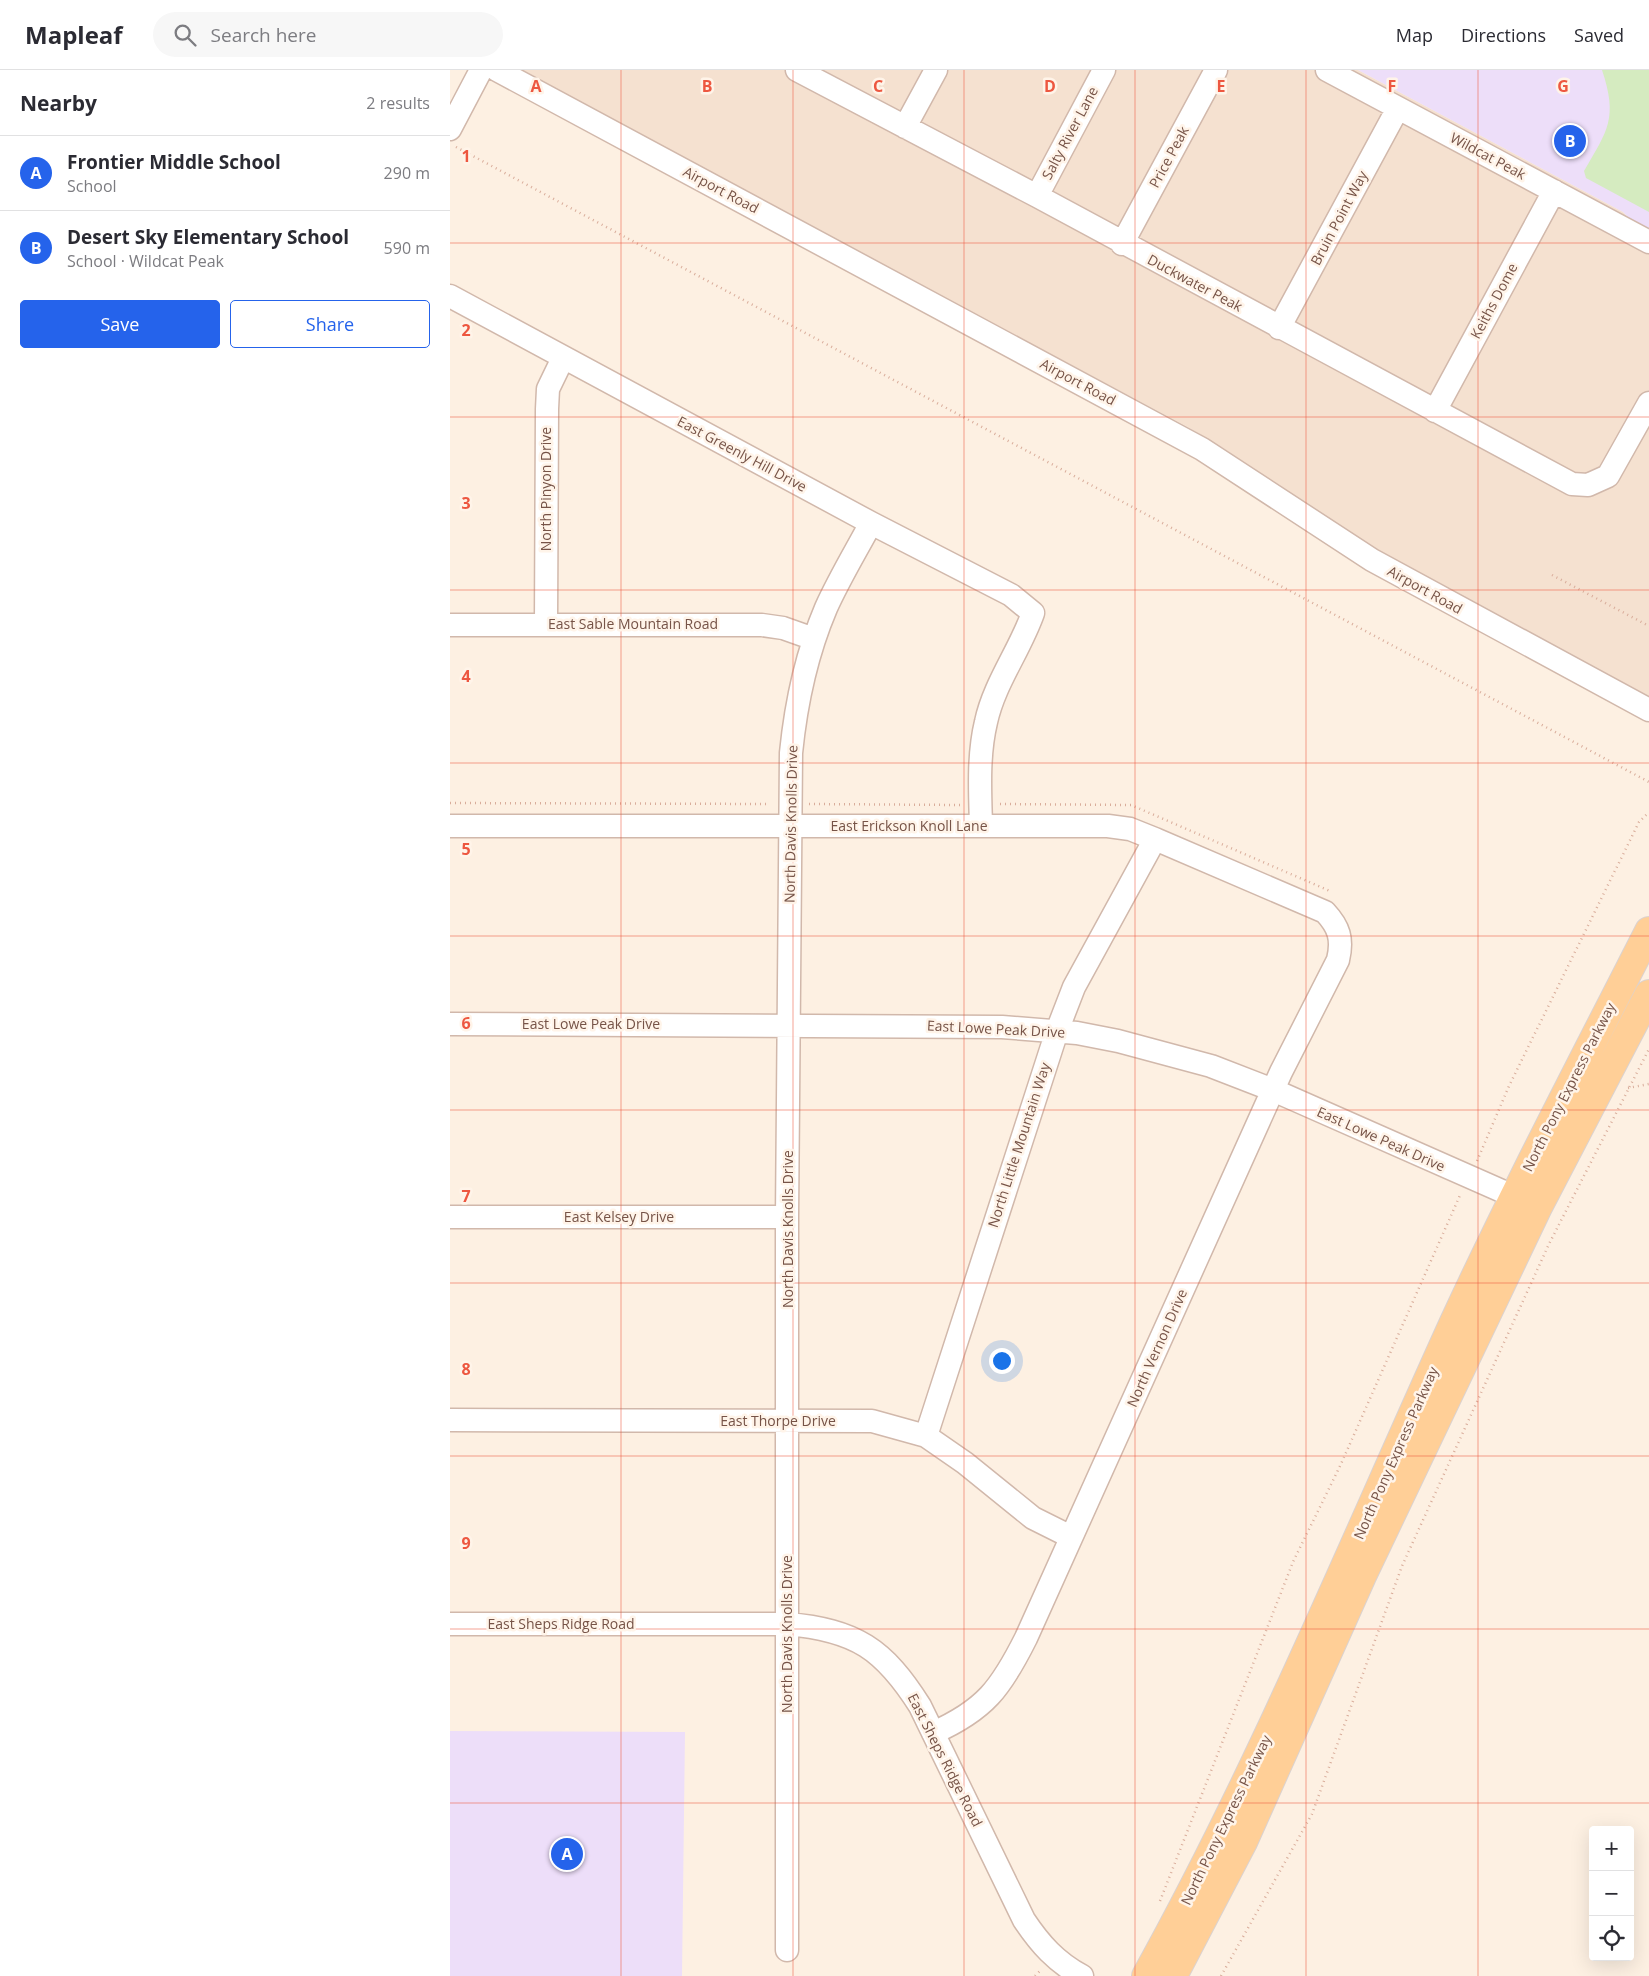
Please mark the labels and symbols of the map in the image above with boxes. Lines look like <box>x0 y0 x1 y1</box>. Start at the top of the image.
text: A <box>530 75 542 97</box>
text: B <box>702 75 712 97</box>
text: C <box>873 75 883 97</box>
text: D <box>1044 75 1056 97</box>
text: E <box>1217 75 1226 97</box>
text: F <box>1388 75 1396 97</box>
text: G <box>1557 75 1569 97</box>
street label: Salty River Lane <box>1037 83 1102 183</box>
street label: Price Peak <box>1144 122 1193 191</box>
pin: B <box>1554 122 1586 160</box>
street label: Wildcat Peak <box>1447 128 1530 184</box>
text: 1 <box>461 145 471 167</box>
street label: Airport Road <box>680 162 762 217</box>
street label: Bruin Point Way <box>1306 166 1372 268</box>
street label: Duckwater Peak <box>1144 250 1247 316</box>
street label: Keiths Dome <box>1466 259 1522 342</box>
text: 2 <box>461 319 471 341</box>
street label: Airport Road <box>1037 354 1119 409</box>
street label: East Greenly Hill Drive <box>674 411 810 496</box>
street label: North Pinyon Drive <box>536 427 555 551</box>
text: 3 <box>461 492 471 514</box>
street label: Airport Road <box>1384 561 1466 618</box>
street label: East Sable Mountain Road <box>548 614 718 633</box>
text: 4 <box>461 665 471 687</box>
street label: North Davis Knolls Drive <box>780 745 801 903</box>
street label: East Erickson Knoll Lane <box>830 816 988 835</box>
text: 5 <box>461 838 471 860</box>
street label: North Pony Express Parkway <box>1518 998 1620 1174</box>
text: 6 <box>461 1012 471 1034</box>
street label: East Lowe Peak Drive <box>522 1014 660 1033</box>
street label: East Lowe Peak Drive <box>926 1015 1066 1042</box>
street label: North Little Mountain Way <box>983 1059 1054 1230</box>
street label: East Lowe Peak Drive <box>1314 1102 1448 1175</box>
street label: North Davis Knolls Drive <box>778 1150 797 1308</box>
text: 7 <box>461 1185 471 1207</box>
street label: East Kelsey Drive <box>564 1207 674 1226</box>
street label: North Vernon Drive <box>1122 1286 1191 1410</box>
your location <box>989 1348 1015 1374</box>
text: 8 <box>461 1358 471 1380</box>
street label: North Pony Express Parkway <box>1349 1363 1443 1542</box>
street label: East Thorpe Drive <box>720 1411 836 1430</box>
text: 9 <box>461 1532 471 1554</box>
street label: North Davis Knolls Drive <box>777 1555 796 1713</box>
street label: East Sheps Ridge Road <box>487 1614 635 1633</box>
street label: East Sheps Ridge Road <box>904 1690 987 1830</box>
street label: North Pony Express Parkway <box>1176 1731 1276 1908</box>
pin: A <box>551 1835 583 1873</box>

